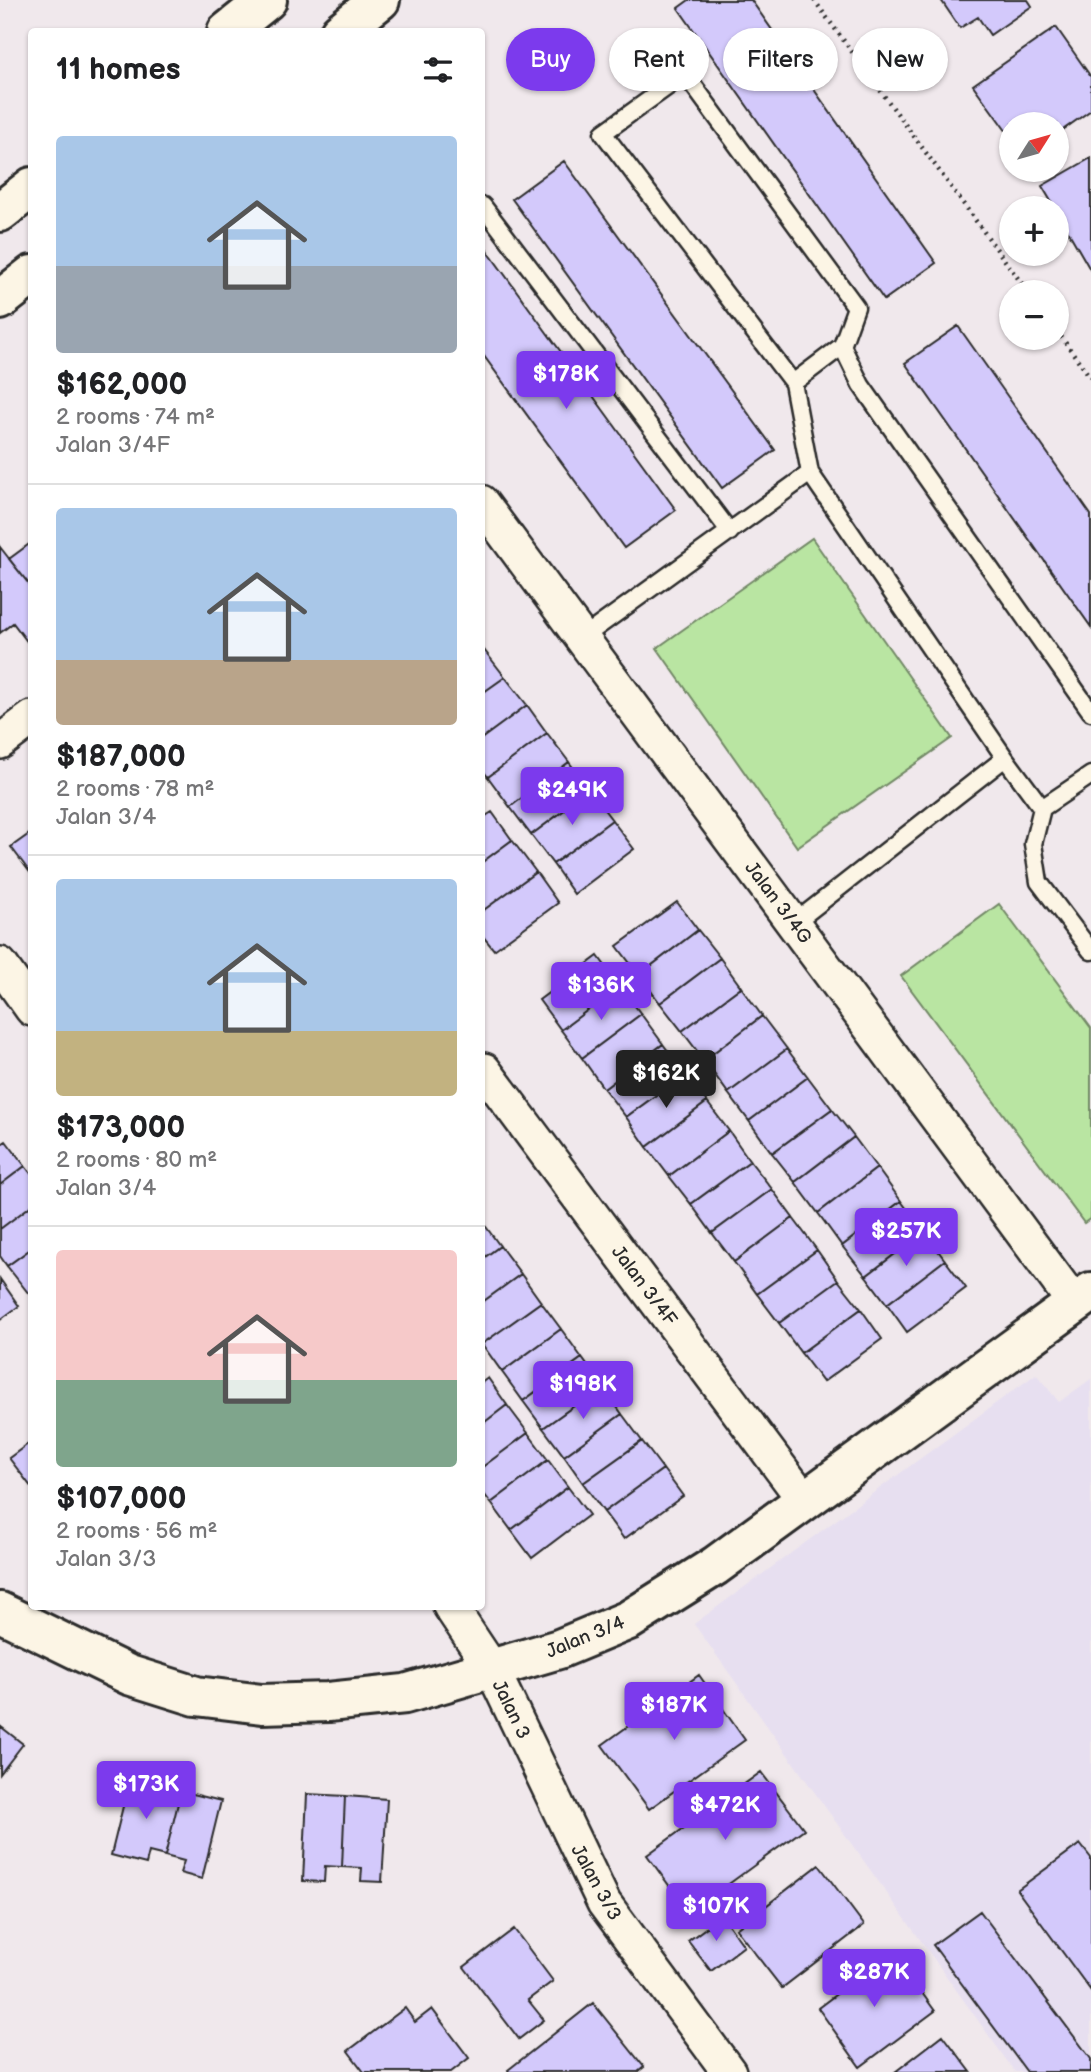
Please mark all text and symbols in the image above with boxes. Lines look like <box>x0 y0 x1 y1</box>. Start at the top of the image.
chip: Buy <box>506 28 595 91</box>
chip: Rent <box>609 28 709 91</box>
chip: Filters <box>723 28 838 91</box>
chip: New <box>852 28 948 91</box>
icon: filters <box>419 51 457 89</box>
text: 11 homes <box>56 52 180 88</box>
north arrow <box>999 112 1069 182</box>
map controls <box>999 112 1069 350</box>
icon: home <box>194 182 320 308</box>
button: + <box>999 196 1069 266</box>
button: − <box>999 280 1069 350</box>
pin: $178K <box>517 352 615 411</box>
text: $178K <box>533 360 600 388</box>
text: $162,000 <box>56 367 187 403</box>
text: 2 rooms · 74 m² <box>56 403 215 431</box>
text: Jalan 3/4F <box>56 431 170 459</box>
icon: home <box>194 554 320 680</box>
text: $187,000 <box>56 739 186 775</box>
pin: $249K <box>523 768 621 827</box>
text: 2 rooms · 78 m² <box>56 775 214 803</box>
text: $249K <box>537 776 607 804</box>
text: Jalan 3/4 <box>56 803 156 831</box>
street label: Jalan 3/4G <box>739 857 816 949</box>
icon: home <box>194 925 320 1051</box>
pin: $136K <box>552 962 650 1022</box>
text: $136K <box>567 971 635 999</box>
pin: $162K <box>617 1050 715 1110</box>
text: $162K <box>632 1059 700 1087</box>
text: $173,000 <box>56 1110 185 1146</box>
text: 2 rooms · 80 m² <box>56 1146 217 1174</box>
text: Jalan 3/4 <box>56 1174 156 1202</box>
pin: $257K <box>857 1208 955 1268</box>
text: $257K <box>871 1217 941 1245</box>
street label: Jalan 3/4F <box>606 1241 682 1331</box>
icon: home <box>194 1296 320 1422</box>
pin: $198K <box>534 1362 632 1421</box>
text: $198K <box>549 1370 617 1398</box>
text: $107,000 <box>56 1481 186 1517</box>
text: 2 rooms · 56 m² <box>56 1517 218 1545</box>
text: Jalan 3/3 <box>56 1545 156 1573</box>
street label: Jalan 3/4 <box>543 1611 629 1664</box>
street label: Jalan 3 <box>487 1676 535 1743</box>
pin: $187K <box>625 1682 723 1742</box>
text: $187K <box>641 1691 708 1719</box>
pin: $173K <box>97 1762 195 1821</box>
text: $173K <box>113 1770 179 1798</box>
pin: $472K <box>676 1783 774 1842</box>
text: $472K <box>690 1791 760 1819</box>
street label: Jalan 3/3 <box>566 1841 626 1925</box>
pin: $107K <box>667 1884 765 1943</box>
text: $107K <box>682 1892 750 1920</box>
pin: $287K <box>825 1950 923 2009</box>
text: $287K <box>838 1958 910 1986</box>

